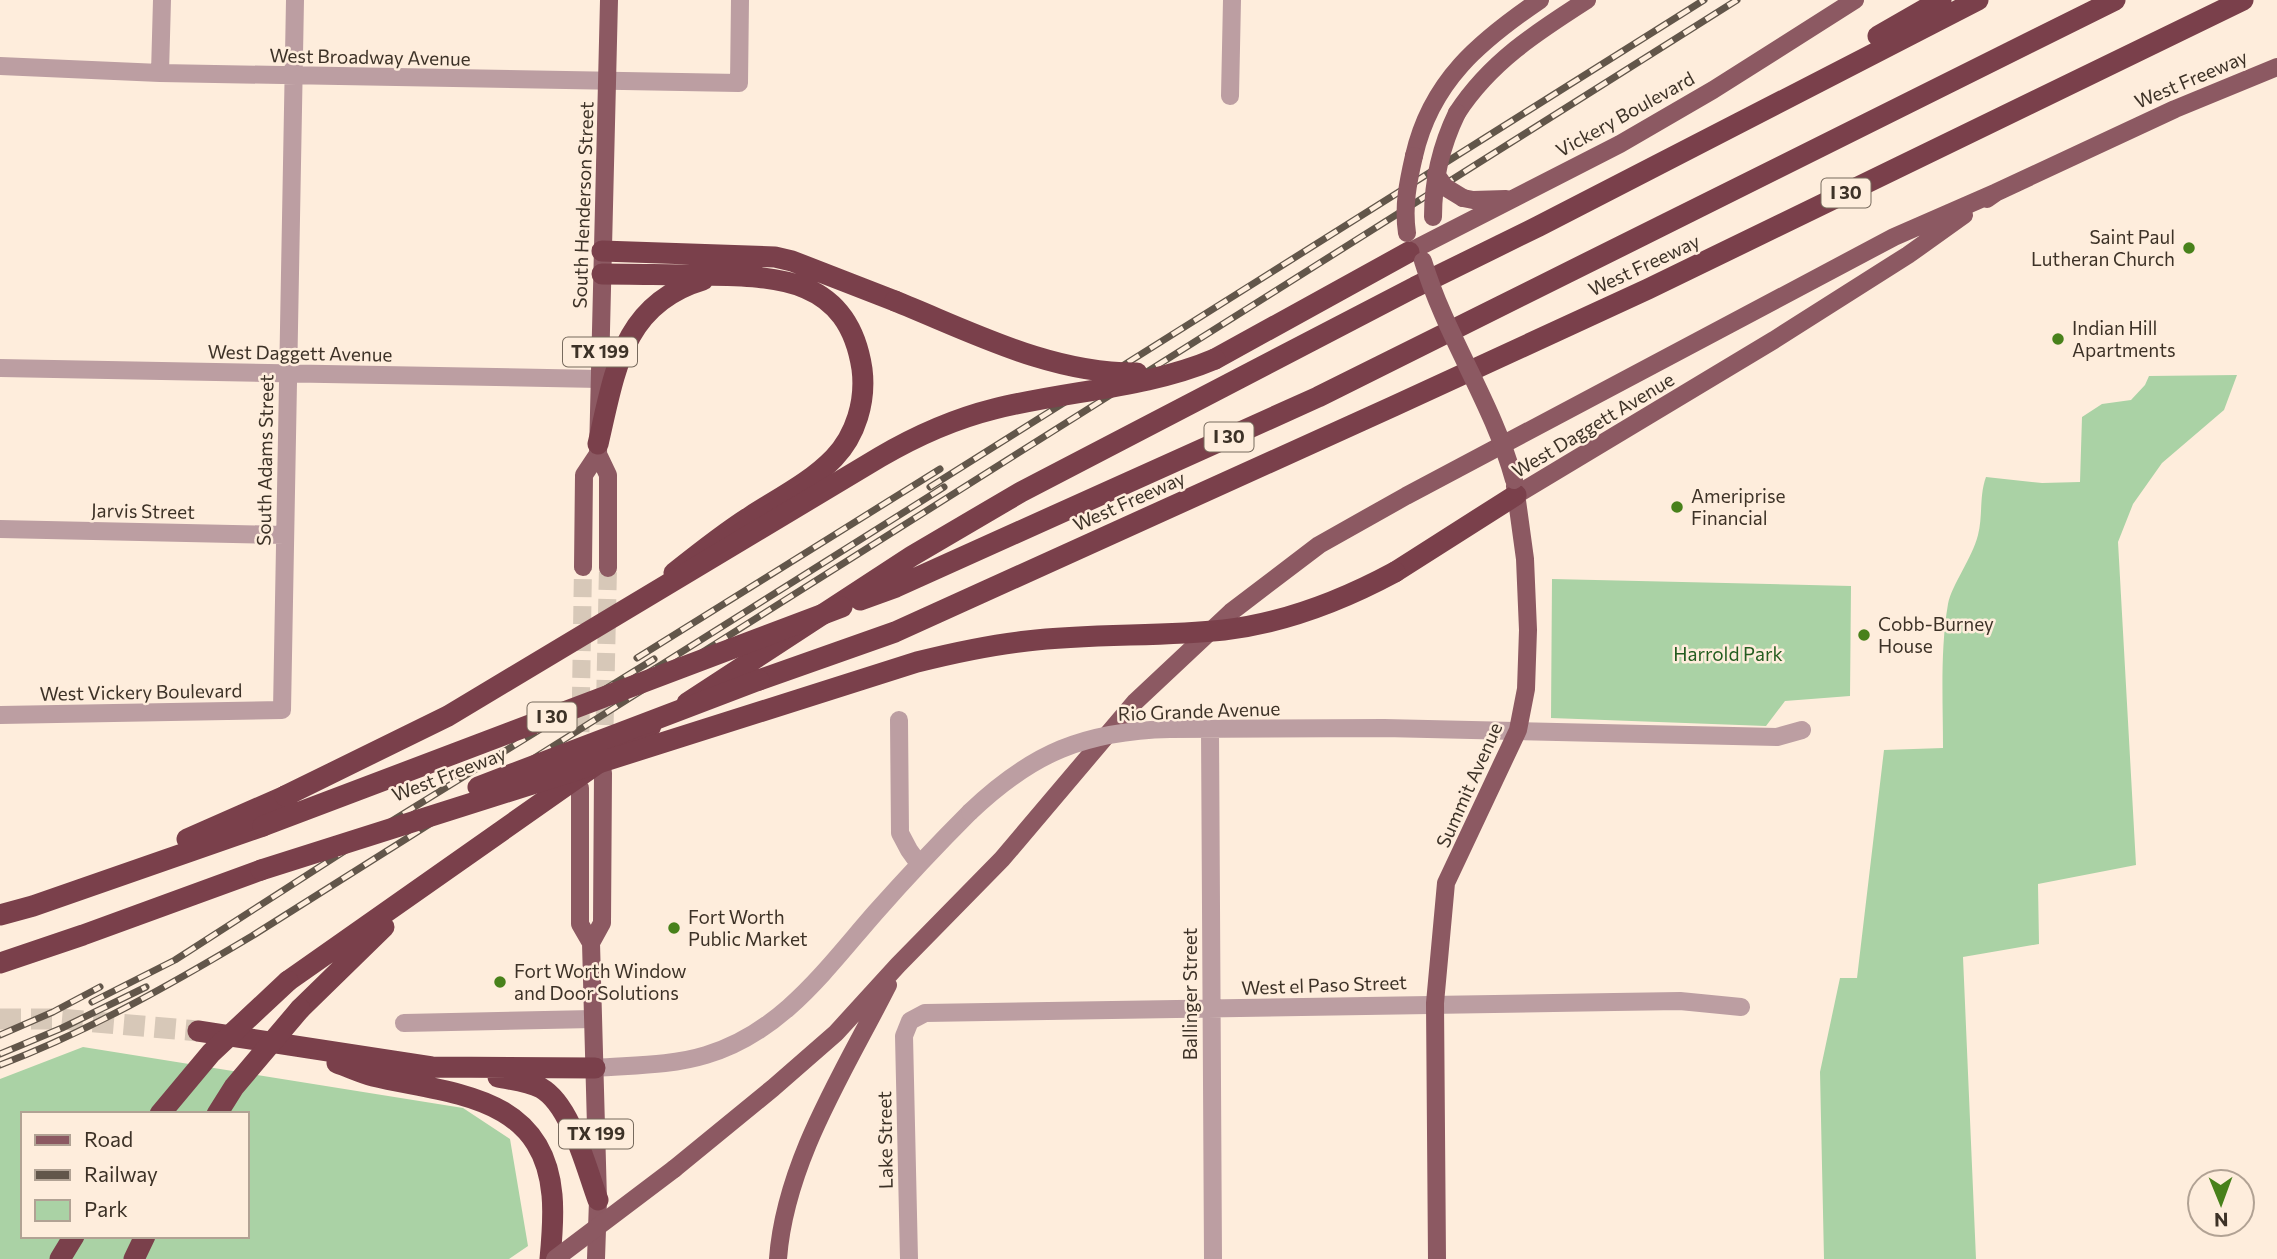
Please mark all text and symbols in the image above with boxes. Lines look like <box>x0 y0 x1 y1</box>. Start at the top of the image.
street label: West Broadway Avenue <box>269 43 471 70</box>
street label: West Freeway <box>2131 44 2251 113</box>
street label: Vickery Boulevard <box>1551 66 1698 161</box>
street label: South Henderson Street <box>567 101 598 309</box>
road number: I 30 <box>1822 178 1870 208</box>
place label: Saint Paul Lutheran Church <box>2031 225 2175 270</box>
street label: West Freeway <box>1584 229 1703 300</box>
marker: Saint Paul Lutheran Church <box>2181 240 2197 256</box>
place label: Indian Hill Apartments <box>2072 316 2176 361</box>
marker: Indian Hill Apartments <box>2050 331 2066 347</box>
road number: TX 199 <box>563 338 637 366</box>
street label: West Daggett Avenue <box>207 339 393 366</box>
street label: West Daggett Avenue <box>1508 367 1678 482</box>
street label: South Adams Street <box>252 374 277 546</box>
road number: I 30 <box>1204 422 1254 452</box>
street label: West Freeway <box>1069 465 1189 536</box>
place label: Ameriprise Financial <box>1691 484 1786 529</box>
street label: Jarvis Street <box>91 498 195 523</box>
marker: Ameriprise Financial <box>1669 499 1685 515</box>
place label: Cobb-Burney House <box>1878 612 1994 657</box>
marker: Cobb-Burney House <box>1856 627 1872 643</box>
park label: Harrold Park <box>1673 642 1783 665</box>
street label: West Vickery Boulevard <box>39 678 243 705</box>
street label: Rio Grande Avenue <box>1117 696 1281 725</box>
road number: I 30 <box>528 702 576 732</box>
street label: Summit Avenue <box>1431 719 1506 851</box>
street label: West Freeway <box>389 741 509 806</box>
place label: Fort Worth Public Market <box>688 905 808 950</box>
marker: Fort Worth Public Market <box>666 920 682 936</box>
street label: Ballinger Street <box>1178 927 1201 1060</box>
place label: Fort Worth Window and Door Solutions <box>514 959 687 1004</box>
street label: West el Paso Street <box>1241 970 1407 999</box>
marker: Fort Worth Window and Door Solutions <box>492 974 508 990</box>
street label: Lake Street <box>872 1091 897 1189</box>
legend <box>21 1112 248 1238</box>
road number: TX 199 <box>559 1120 633 1148</box>
text: Road <box>84 1126 133 1151</box>
text: Railway <box>84 1161 158 1186</box>
north arrow <box>2186 1168 2256 1238</box>
text: Park <box>84 1196 128 1221</box>
text: N <box>2214 1209 2229 1232</box>

